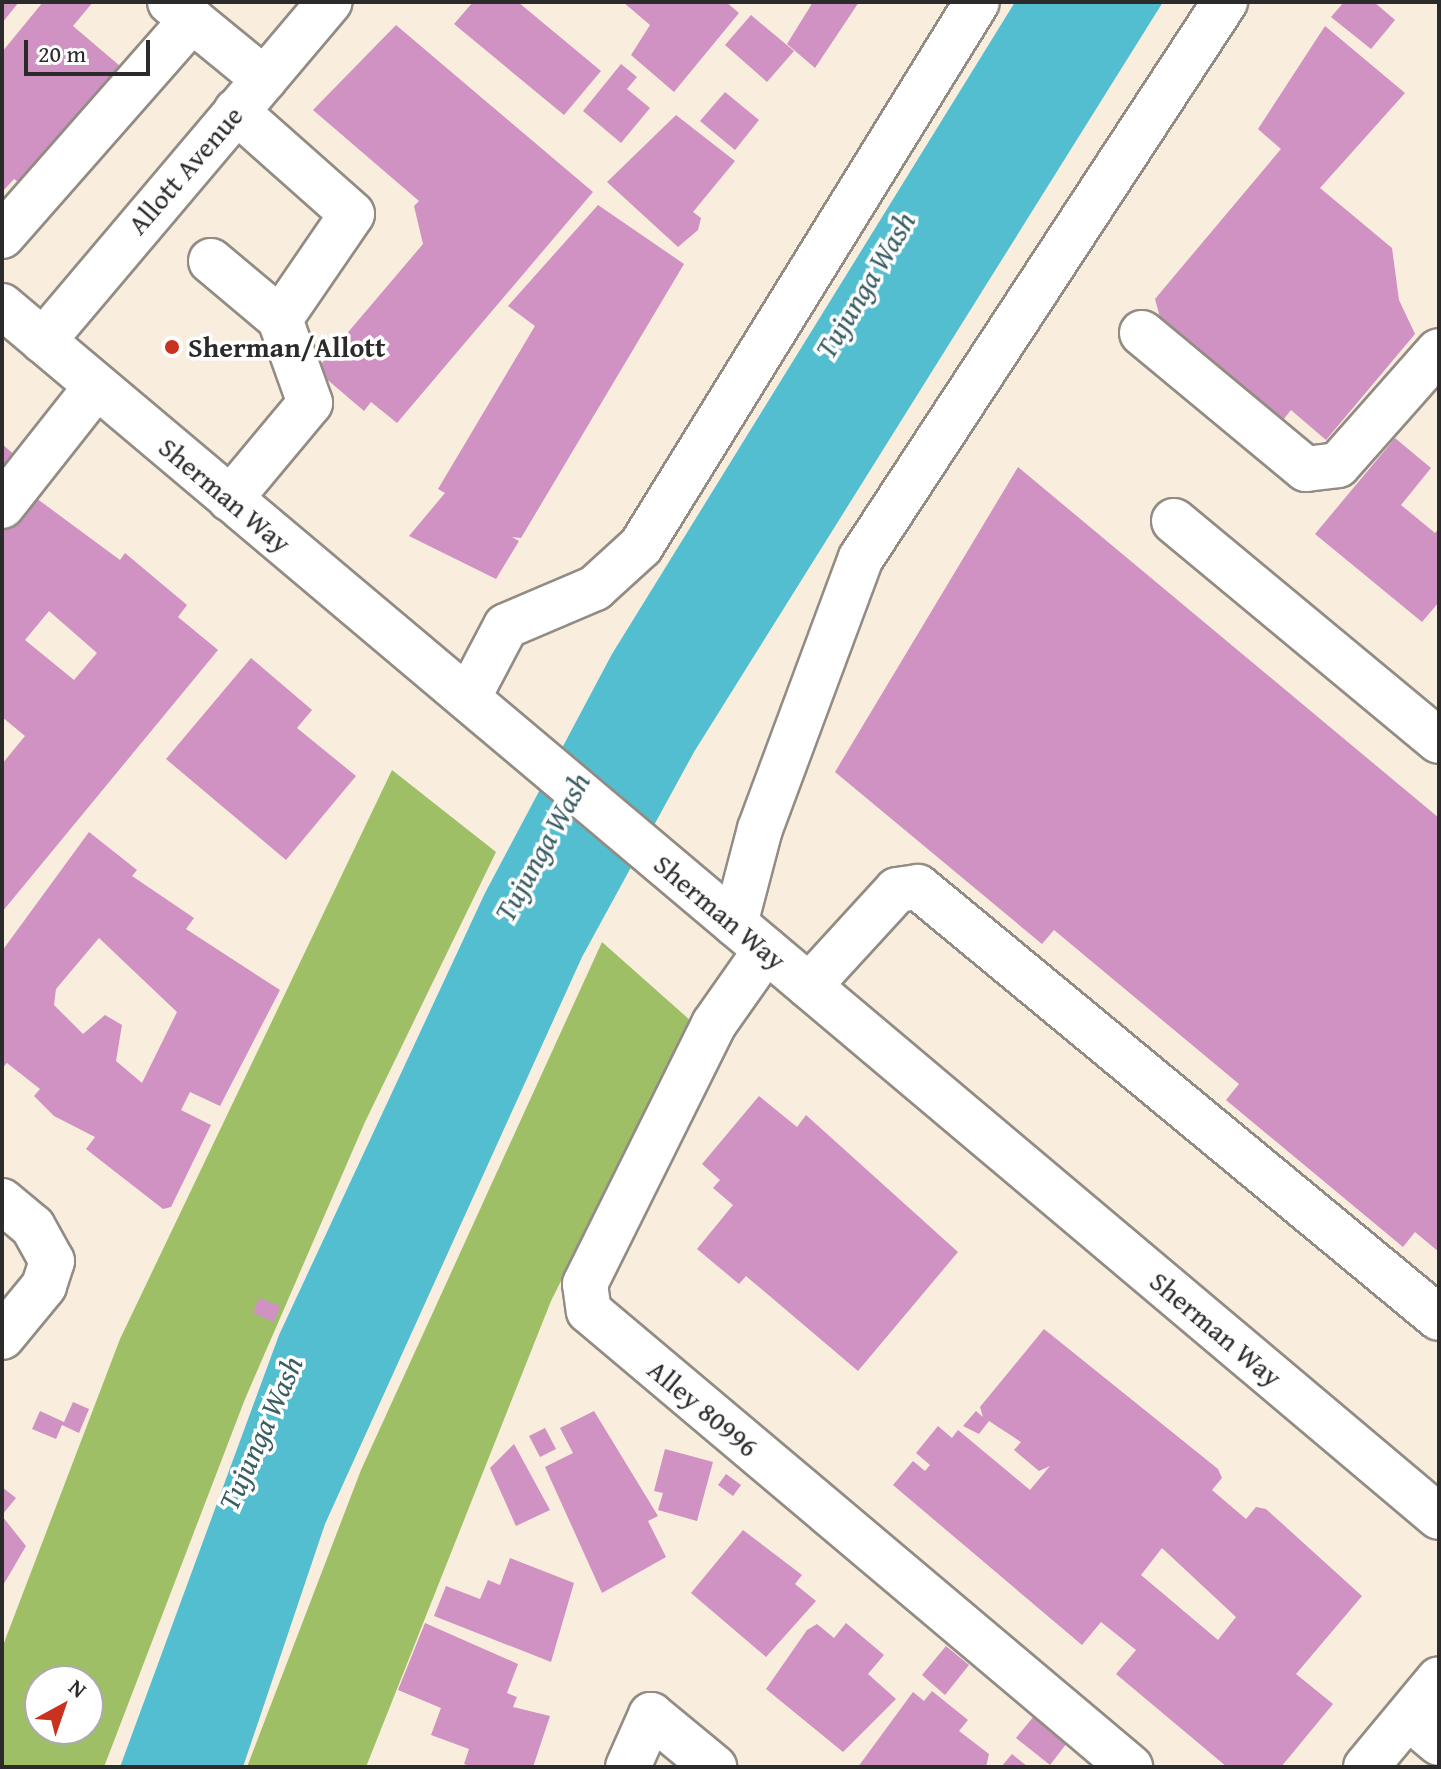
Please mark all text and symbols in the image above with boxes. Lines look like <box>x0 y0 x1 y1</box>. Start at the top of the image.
scale bar <box>28 24 154 74</box>
text: 20 m <box>38 36 86 71</box>
street label: Allott Avenue <box>120 99 250 241</box>
water label: Tujunga Wash <box>807 205 923 365</box>
place label: Sherman/Allott <box>188 330 386 364</box>
marker: Sherman/Allott <box>163 338 181 356</box>
street label: Sherman Way <box>152 430 298 560</box>
water label: Tujunga Wash <box>486 766 598 928</box>
street label: Sherman Way <box>647 847 793 977</box>
street label: Sherman Way <box>1143 1264 1289 1394</box>
water label: Tujunga Wash <box>210 1350 310 1516</box>
street label: Alley 80996 <box>641 1352 765 1464</box>
north arrow <box>24 1665 104 1745</box>
text: N <box>62 1671 94 1705</box>

